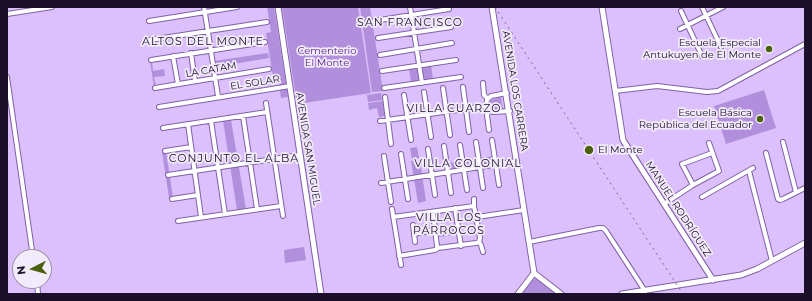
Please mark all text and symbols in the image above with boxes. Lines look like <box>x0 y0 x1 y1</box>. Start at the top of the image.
district label: SAN FRANCISCO <box>357 16 463 30</box>
street label: AVENIDA LOS CARRERA <box>500 30 530 152</box>
district label: ALTOS DEL MONTE <box>142 35 264 49</box>
place label: Escuela Especial Antukuyen de El Monte <box>643 37 761 60</box>
marker: Escuela Especial Antukuyen de El Monte <box>764 44 774 54</box>
park label: Cementerio El Monte <box>297 45 357 68</box>
street label: LA CATAM <box>185 60 237 80</box>
street label: EL SOLAR <box>229 73 281 93</box>
street label: AVENIDA SAN MIGUEL <box>293 92 323 206</box>
district label: VILLA CUARZO <box>406 102 502 116</box>
place label: Escuela Básica República del Ecuador <box>639 107 752 130</box>
marker: Escuela Básica República del Ecuador <box>755 114 765 124</box>
marker: El Monte <box>583 144 595 156</box>
place label: El Monte <box>598 144 642 156</box>
district label: CONJUNTO EL ALBA <box>169 152 299 166</box>
district label: VILLA COLONIAL <box>414 157 522 171</box>
street label: MANUEL RODRÍGUEZ <box>643 159 713 259</box>
district label: VILLA LOS PÁRROCOS <box>413 211 485 237</box>
north arrow <box>12 249 52 289</box>
text: N <box>14 265 28 275</box>

